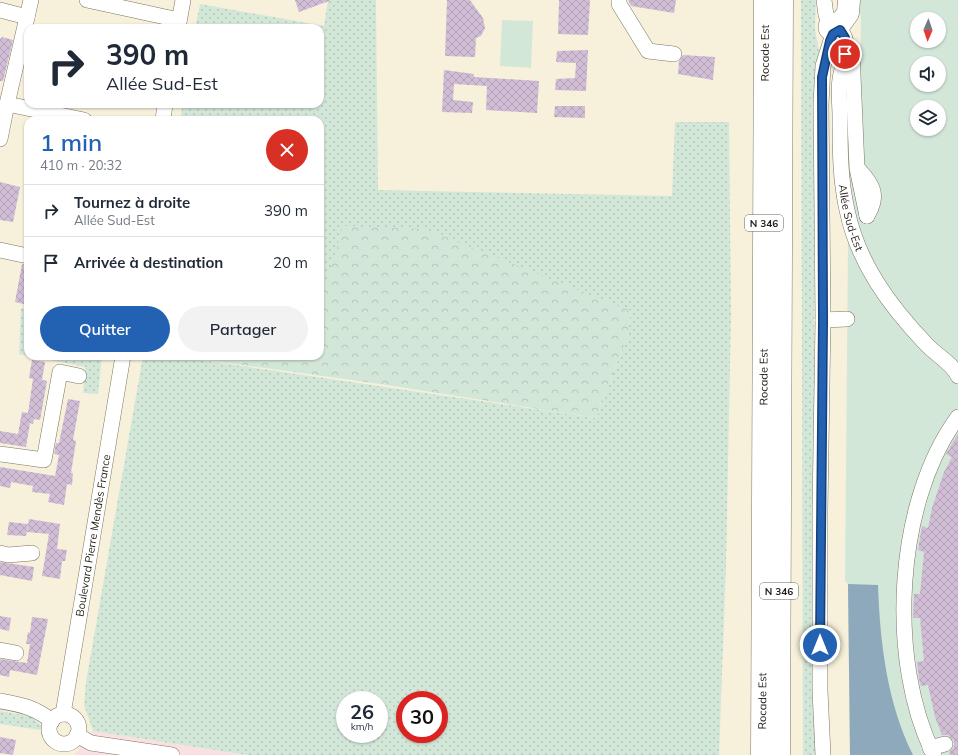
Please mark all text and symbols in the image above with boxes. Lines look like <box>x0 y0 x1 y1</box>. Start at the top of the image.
north arrow <box>910 12 946 48</box>
map controls <box>910 12 946 136</box>
street label: Rocade Est <box>758 24 772 81</box>
text: 390 m <box>106 37 189 72</box>
pin <box>828 37 862 71</box>
icon: right <box>40 40 92 92</box>
icon: arrive <box>834 43 856 65</box>
button: sound <box>910 56 946 92</box>
text: Allée Sud-Est <box>106 72 218 95</box>
button: layers <box>910 100 946 136</box>
text: 1 min <box>40 127 102 157</box>
button: close <box>266 129 308 171</box>
text: 410 m · 20:32 <box>40 157 122 173</box>
street label: Allée Sud-Est <box>836 184 866 253</box>
text: Tournez à droite <box>74 193 190 212</box>
icon: right <box>40 200 62 222</box>
text: 390 m <box>264 201 308 220</box>
text: Allée Sud-Est <box>74 212 155 228</box>
road number: N 346 <box>745 215 783 231</box>
icon: arrive <box>40 252 62 274</box>
text: Arrivée à destination <box>74 253 223 272</box>
text: 20 m <box>273 253 308 272</box>
button: Quitter <box>40 306 170 352</box>
button: Partager <box>178 306 308 352</box>
street label: Rocade Est <box>756 348 771 405</box>
street label: Boulevard Pierre Mendès France <box>72 453 113 618</box>
road number: N 346 <box>760 583 798 599</box>
position arrow <box>799 624 841 666</box>
street label: Rocade Est <box>755 672 769 729</box>
speed limit sign: 30 <box>396 691 448 743</box>
text: 26 <box>350 699 374 724</box>
text: km/h <box>351 720 373 733</box>

